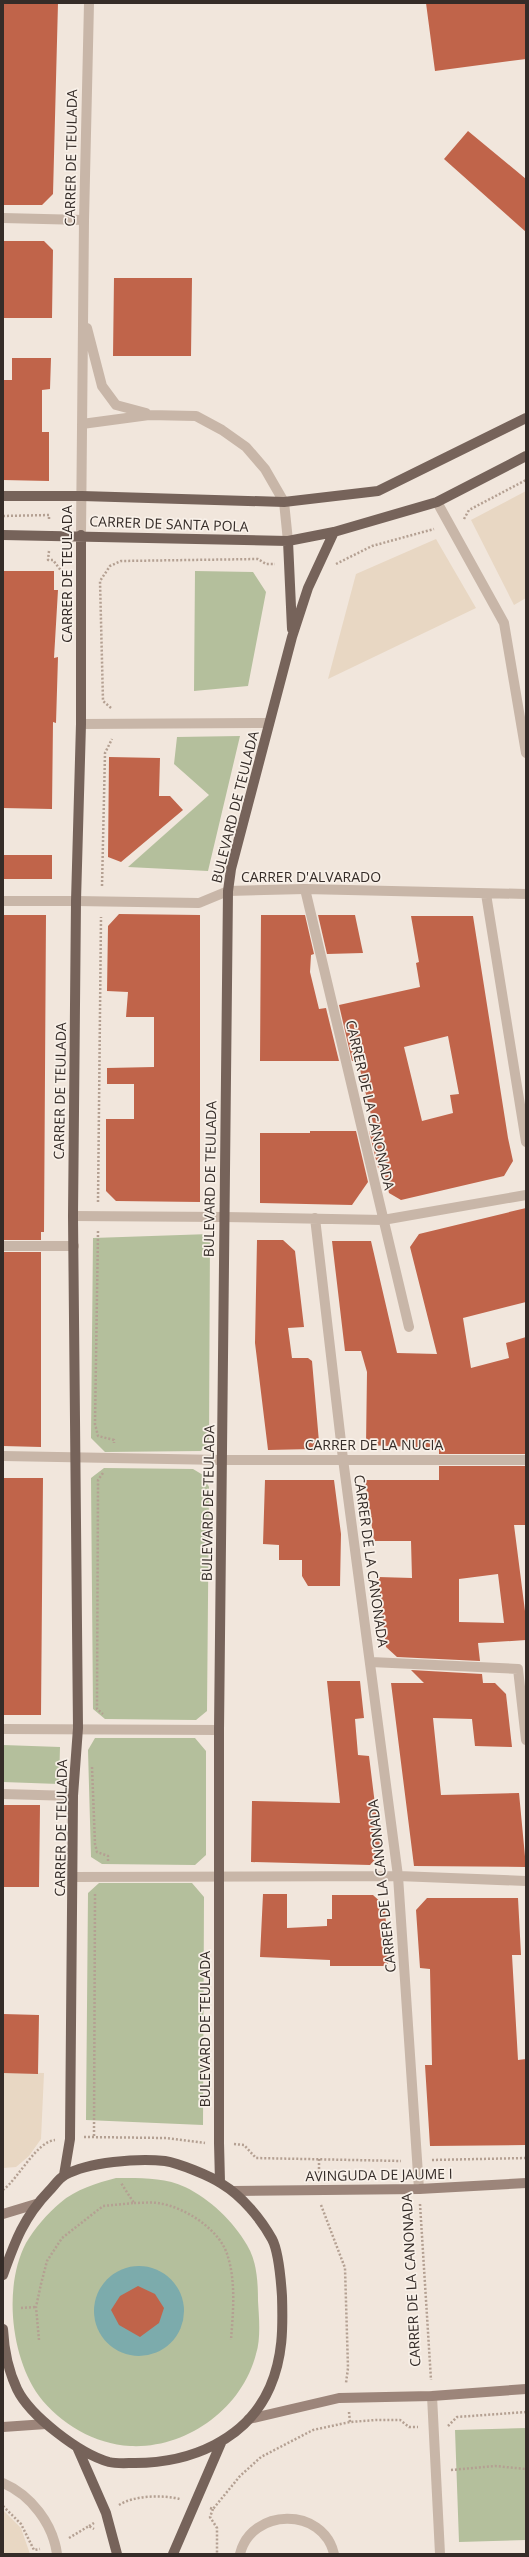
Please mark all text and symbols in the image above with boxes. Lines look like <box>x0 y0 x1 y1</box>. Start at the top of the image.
street label: CARRER DE TEULADA <box>60 89 81 227</box>
street label: CARRER DE TEULADA <box>57 505 76 643</box>
street label: CARRER DE SANTA POLA <box>89 511 249 536</box>
street label: BULEVARD DE TEULADA <box>206 729 263 885</box>
street label: CARRER D'ALVARADO <box>241 867 381 886</box>
street label: CARRER DE LA CANONADA <box>342 1018 399 1192</box>
street label: CARRER DE TEULADA <box>49 1022 70 1160</box>
street label: BULEVARD DE TEULADA <box>199 1100 220 1257</box>
street label: BULEVARD DE TEULADA <box>197 1424 218 1581</box>
street label: CARRER DE LA NUCIA <box>305 1435 443 1454</box>
street label: CARRER DE LA CANONADA <box>350 1474 393 1648</box>
street label: CARRER DE TEULADA <box>50 1759 71 1897</box>
street label: CARRER DE LA CANONADA <box>363 1798 400 1974</box>
street label: BULEVARD DE TEULADA <box>195 1951 214 2107</box>
street label: AVINGUDA DE JAUME I <box>305 2164 453 2185</box>
street label: CARRER DE LA CANONADA <box>396 2193 425 2367</box>

